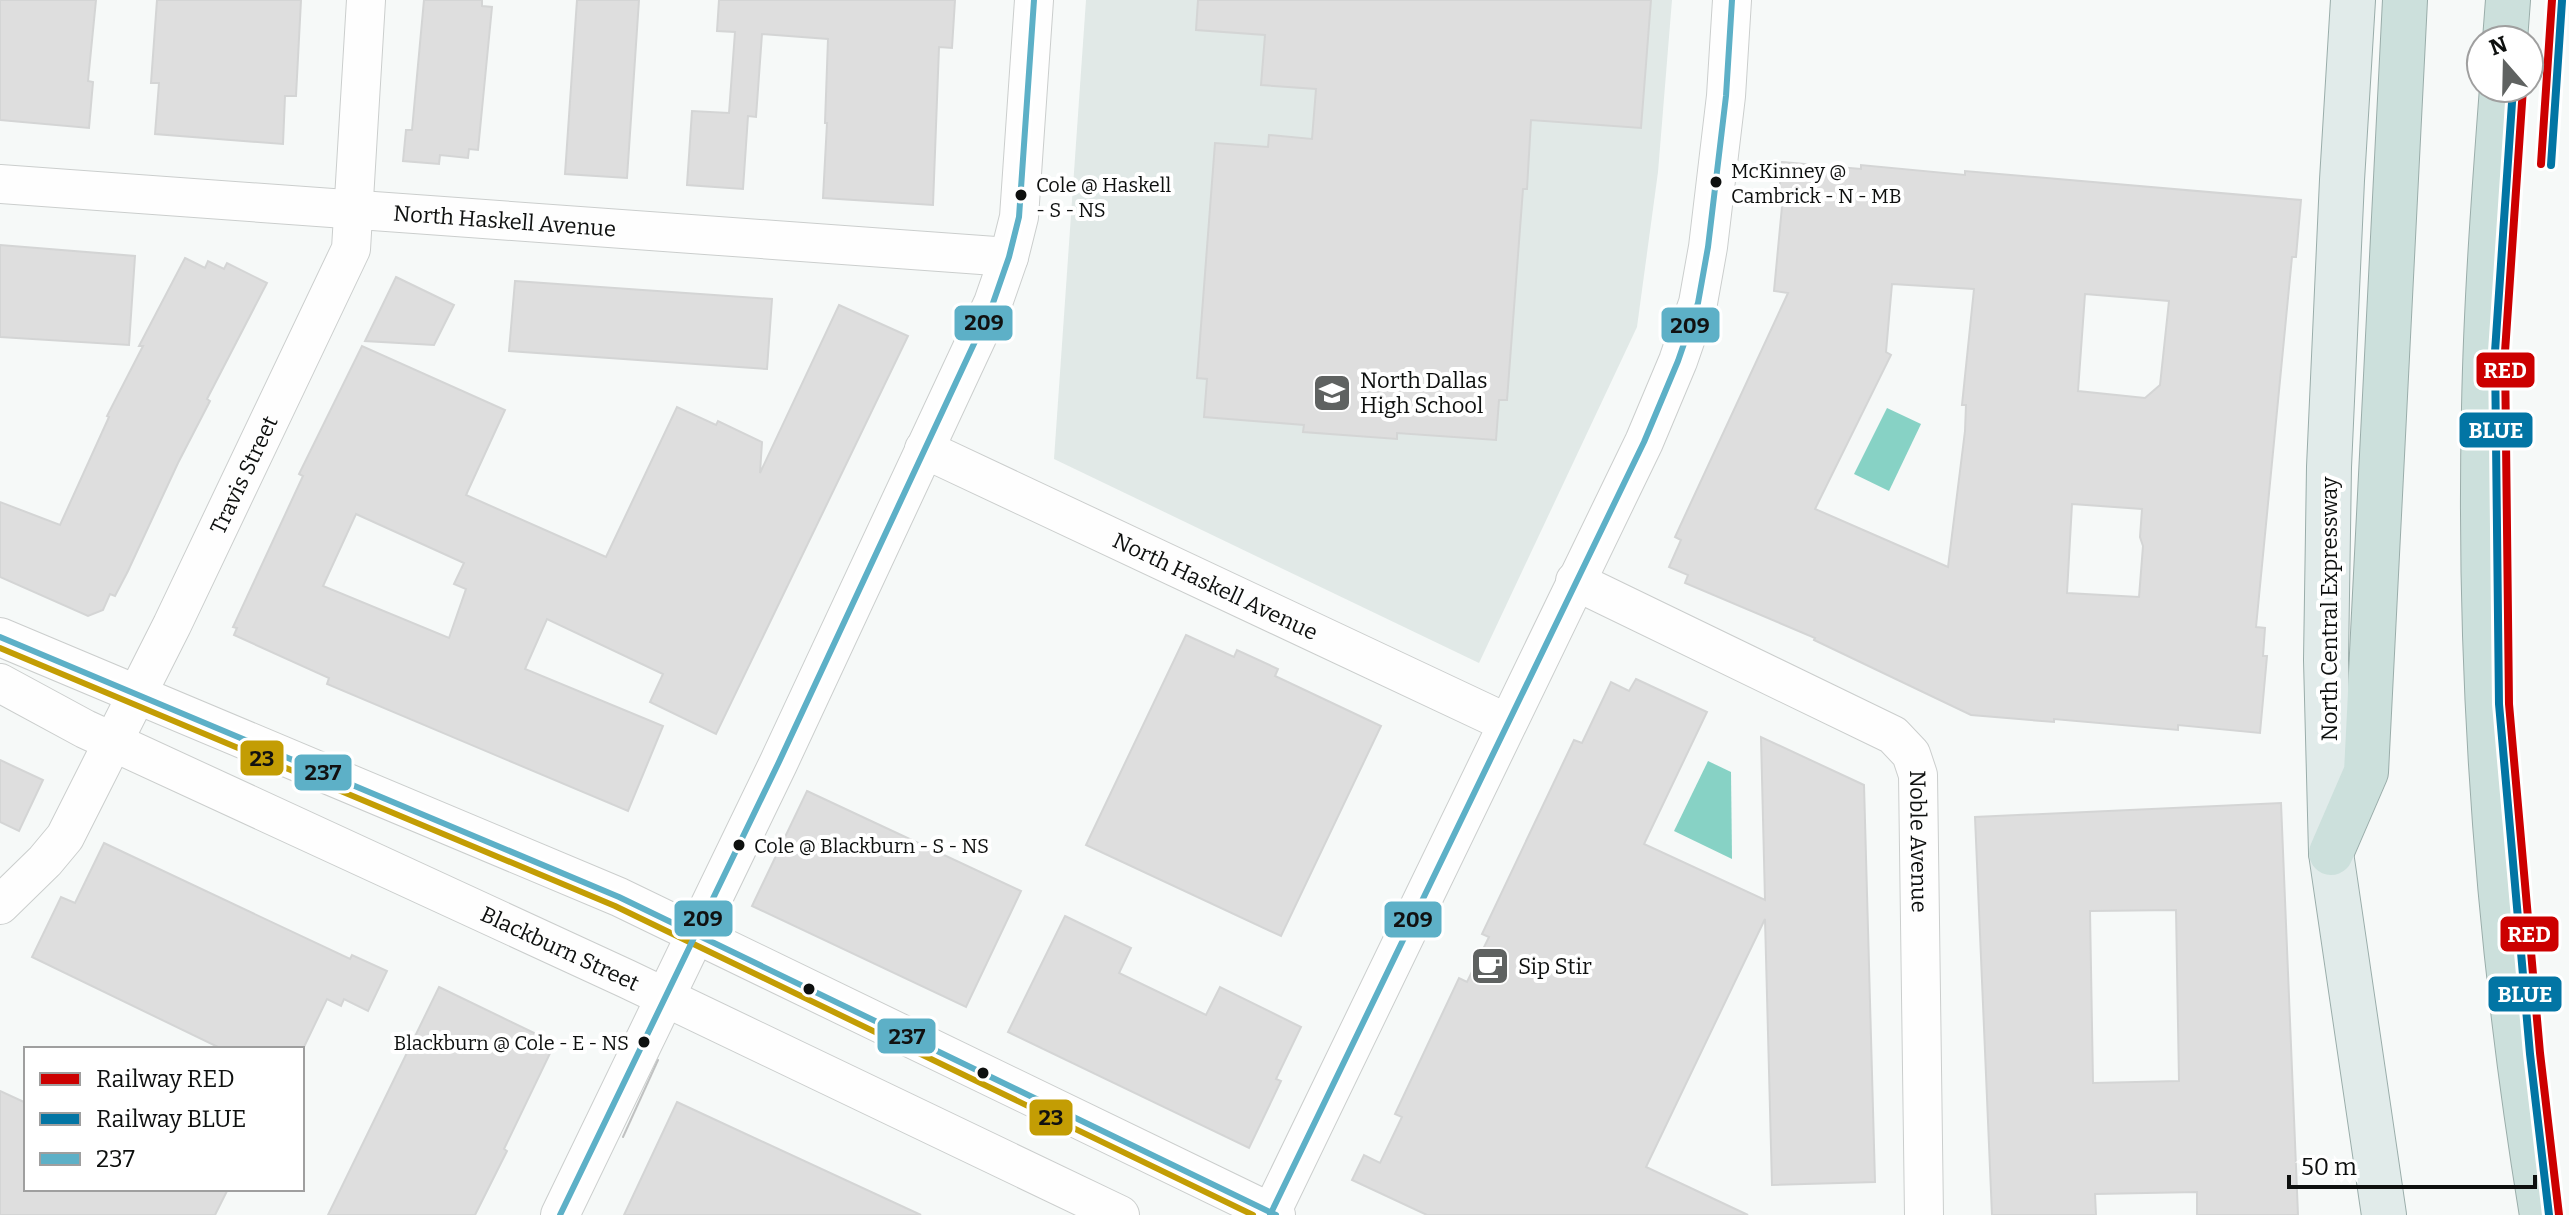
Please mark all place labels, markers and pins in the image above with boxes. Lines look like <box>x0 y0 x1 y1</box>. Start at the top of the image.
place label: McKinney @ Cambrick - N - MB <box>1731 159 1902 208</box>
place label: Cole @ Haskell - S - NS <box>1036 173 1171 222</box>
marker: McKinney @ Cambrick - N - MB <box>1708 174 1724 190</box>
marker: Cole @ Haskell - S - NS <box>1013 187 1029 203</box>
place label: North Dallas High School <box>1360 367 1488 419</box>
school or university icon: North Dallas High School <box>1311 372 1353 414</box>
place label: Cole @ Blackburn - S - NS <box>754 834 989 858</box>
marker: Cole @ Blackburn - S - NS <box>731 837 747 853</box>
cafe icon: Sip Stir <box>1469 945 1511 987</box>
place label: Sip Stir <box>1518 953 1592 980</box>
unlabelled marker <box>801 981 817 997</box>
place label: Blackburn @ Cole - E - NS <box>394 1031 629 1055</box>
marker: Blackburn @ Cole - E - NS <box>636 1034 652 1050</box>
unlabelled marker <box>975 1065 991 1081</box>

